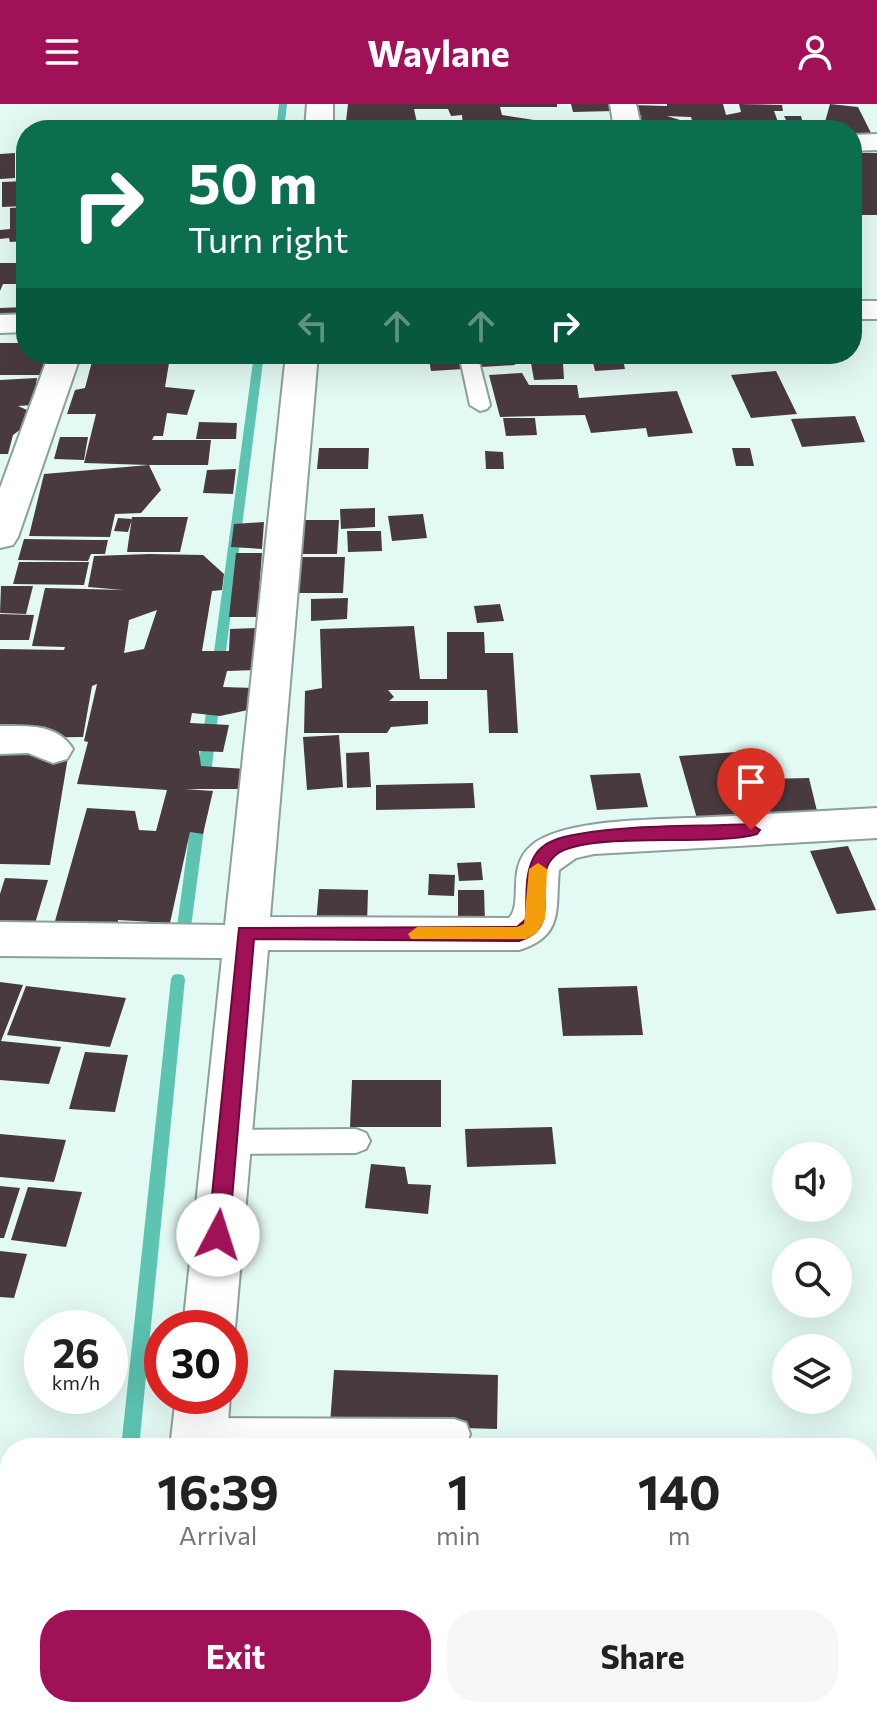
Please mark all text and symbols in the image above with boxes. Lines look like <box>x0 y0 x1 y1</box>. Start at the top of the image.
icon: menu <box>40 30 84 74</box>
text: Waylane <box>367 30 510 74</box>
icon: person <box>793 30 837 74</box>
text: 50 m <box>188 147 317 216</box>
icon: right <box>56 152 160 256</box>
text: Turn right <box>188 216 349 260</box>
icon: left <box>291 304 335 348</box>
icon: ahead <box>375 304 419 348</box>
icon: ahead <box>459 304 503 348</box>
icon: right <box>543 304 587 348</box>
pin <box>717 748 785 830</box>
icon: arrive <box>729 760 773 804</box>
map controls <box>772 1142 852 1414</box>
button: sound <box>772 1142 852 1222</box>
position arrow <box>176 1193 260 1277</box>
button: search <box>772 1238 852 1318</box>
speed limit sign: 30 <box>144 1310 248 1414</box>
text: 26 <box>52 1327 100 1376</box>
button: layers <box>772 1334 852 1414</box>
text: km/h <box>52 1370 100 1394</box>
text: 16:39 <box>157 1461 279 1520</box>
text: 1 <box>447 1461 469 1520</box>
text: 140 <box>638 1461 721 1520</box>
text: Arrival <box>179 1519 257 1550</box>
text: min <box>436 1519 480 1550</box>
text: m <box>668 1519 691 1550</box>
button: Exit <box>40 1610 431 1702</box>
button: Share <box>447 1610 838 1702</box>

